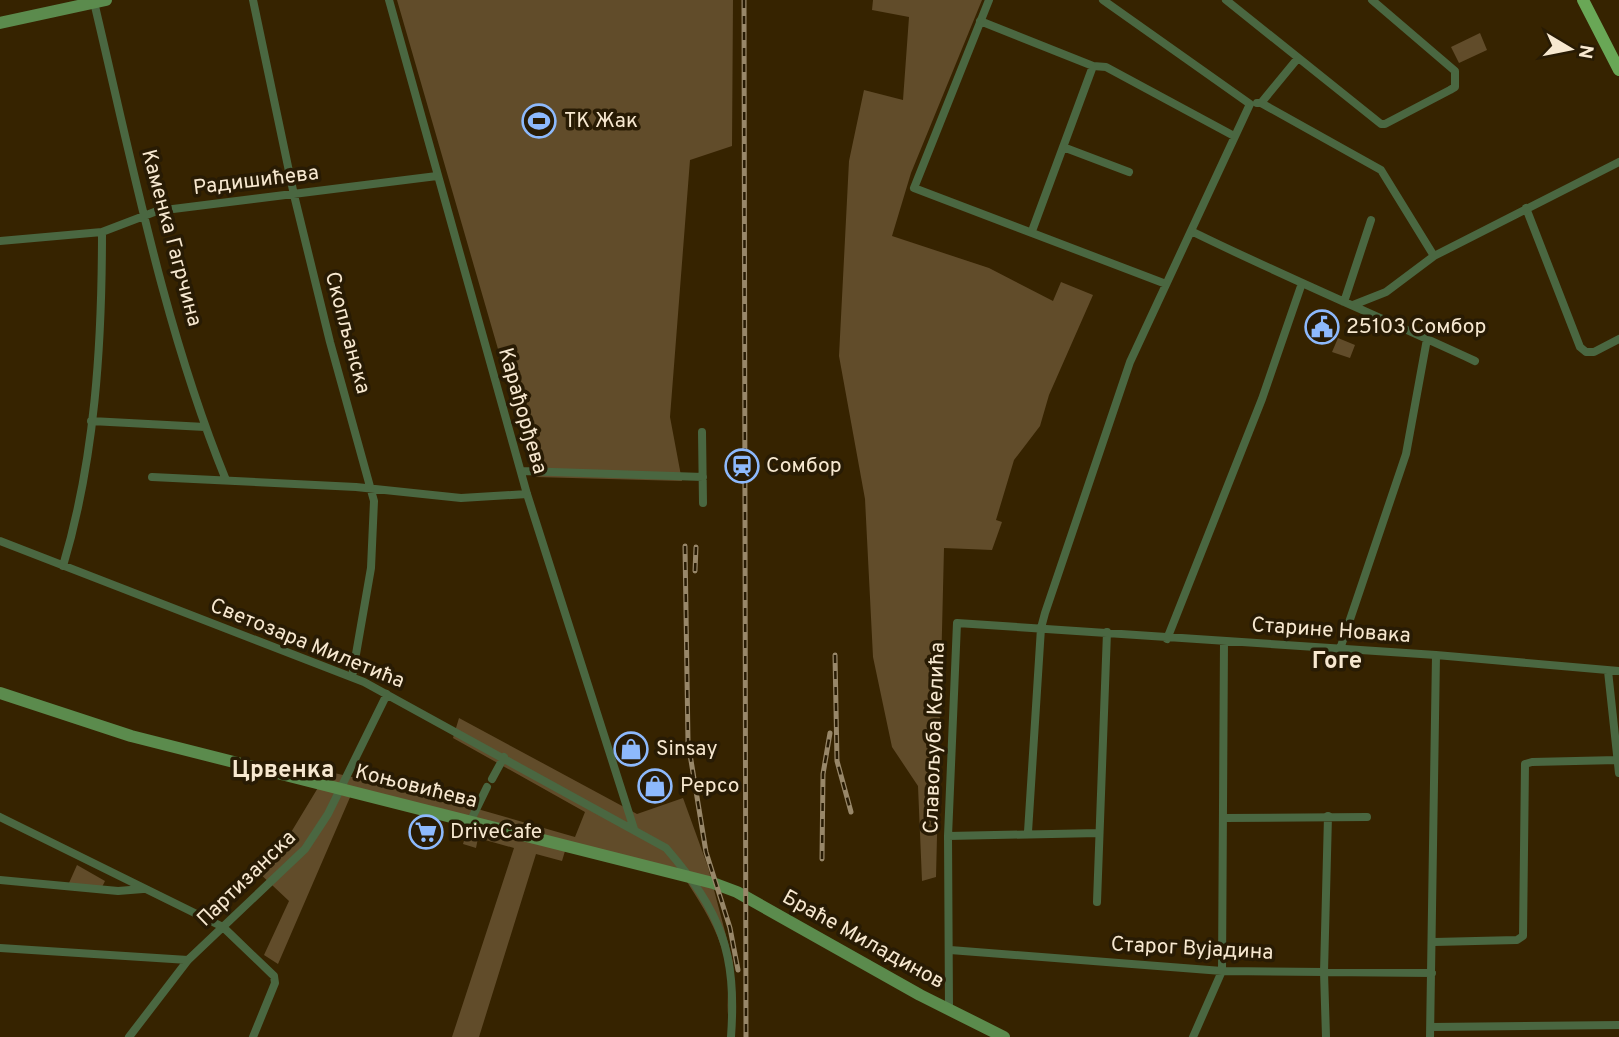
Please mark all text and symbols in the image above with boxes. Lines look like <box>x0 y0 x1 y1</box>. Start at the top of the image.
north arrow <box>1535 14 1605 84</box>
text: N <box>1572 43 1598 60</box>
sports icon: ТК Жак <box>520 102 558 140</box>
place label: ТК Жак <box>564 108 638 135</box>
street label: Каменка Гагрчина <box>134 147 208 329</box>
street label: Радишићева <box>192 160 320 202</box>
street label: Скопљанска <box>318 269 376 397</box>
public building icon: 25103 Сомбор <box>1303 308 1341 346</box>
place label: 25103 Сомбор <box>1346 314 1486 341</box>
street label: Карађорђева <box>491 345 553 477</box>
station icon: Сомбор <box>723 447 761 485</box>
place label: Сомбор <box>766 453 842 480</box>
street label: Светозара Милетића <box>206 593 408 695</box>
street label: Старине Новака <box>1250 612 1412 650</box>
street label: Славољуба Келића <box>918 642 952 834</box>
district label: Гоге <box>1312 647 1362 677</box>
shop icon: Sinsay <box>612 730 650 768</box>
place label: Sinsay <box>656 736 718 763</box>
district label: Црвенка <box>232 756 334 786</box>
street label: Коњовићева <box>352 759 480 815</box>
shop icon: Pepco <box>636 767 674 805</box>
place label: Pepco <box>680 773 739 800</box>
supermarket icon: DriveCafe <box>407 813 445 851</box>
place label: DriveCafe <box>450 819 542 846</box>
street label: Партизанска <box>192 825 302 933</box>
street label: Браће Миладинов <box>777 884 949 996</box>
street label: Старог Вујадина <box>1110 931 1274 967</box>

